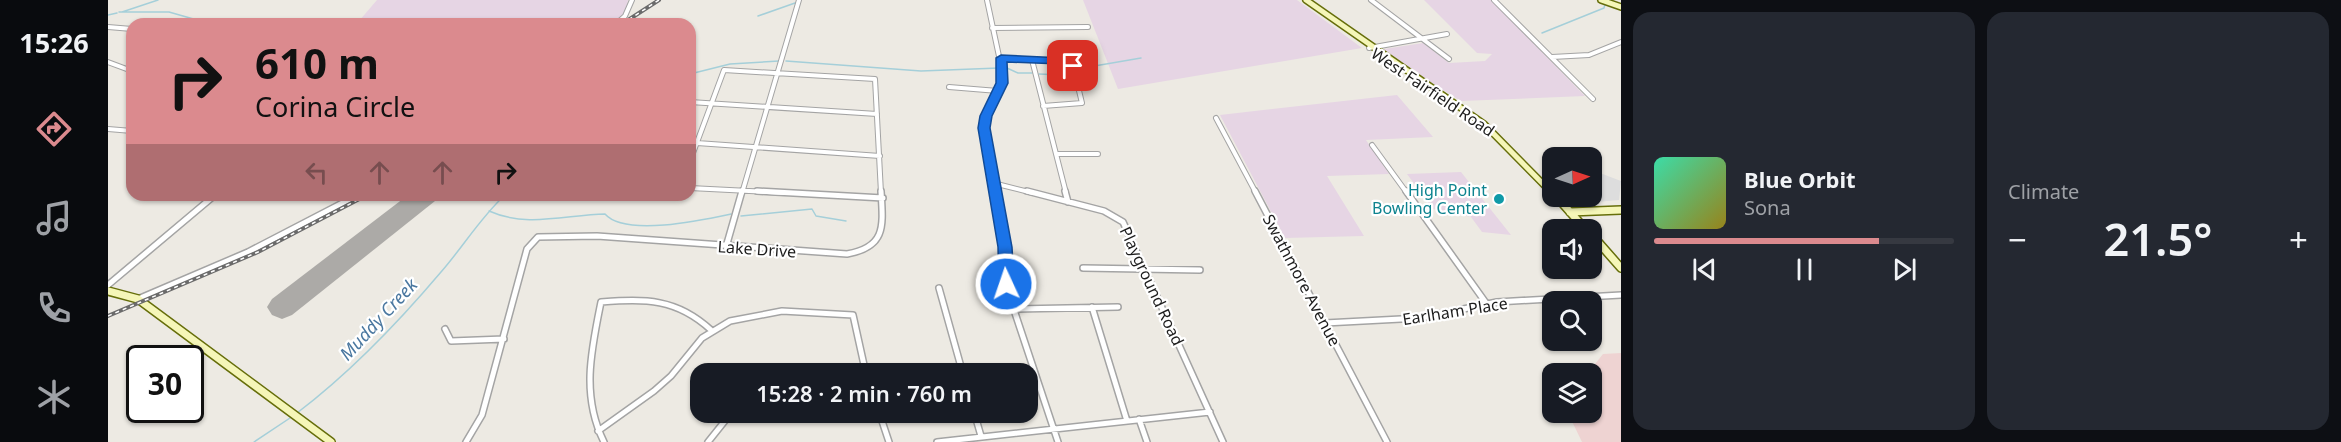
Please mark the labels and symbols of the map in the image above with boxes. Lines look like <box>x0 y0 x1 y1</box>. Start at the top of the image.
pin <box>1047 40 1098 91</box>
street label: West Fairfield Road <box>1367 42 1499 142</box>
north arrow <box>1542 147 1602 207</box>
place label: High Point Bowling Center <box>1372 179 1487 219</box>
marker: High Point Bowling Center <box>1492 192 1506 206</box>
street label: Swathmore Avenue <box>1258 210 1346 350</box>
street label: Playground Road <box>1115 223 1189 349</box>
street label: Lake Drive <box>717 235 797 263</box>
position arrow <box>974 252 1038 316</box>
water label: Muddy Creek <box>334 272 423 365</box>
street label: Earlham Place <box>1401 292 1509 330</box>
speed limit sign: 30 <box>126 345 204 423</box>

